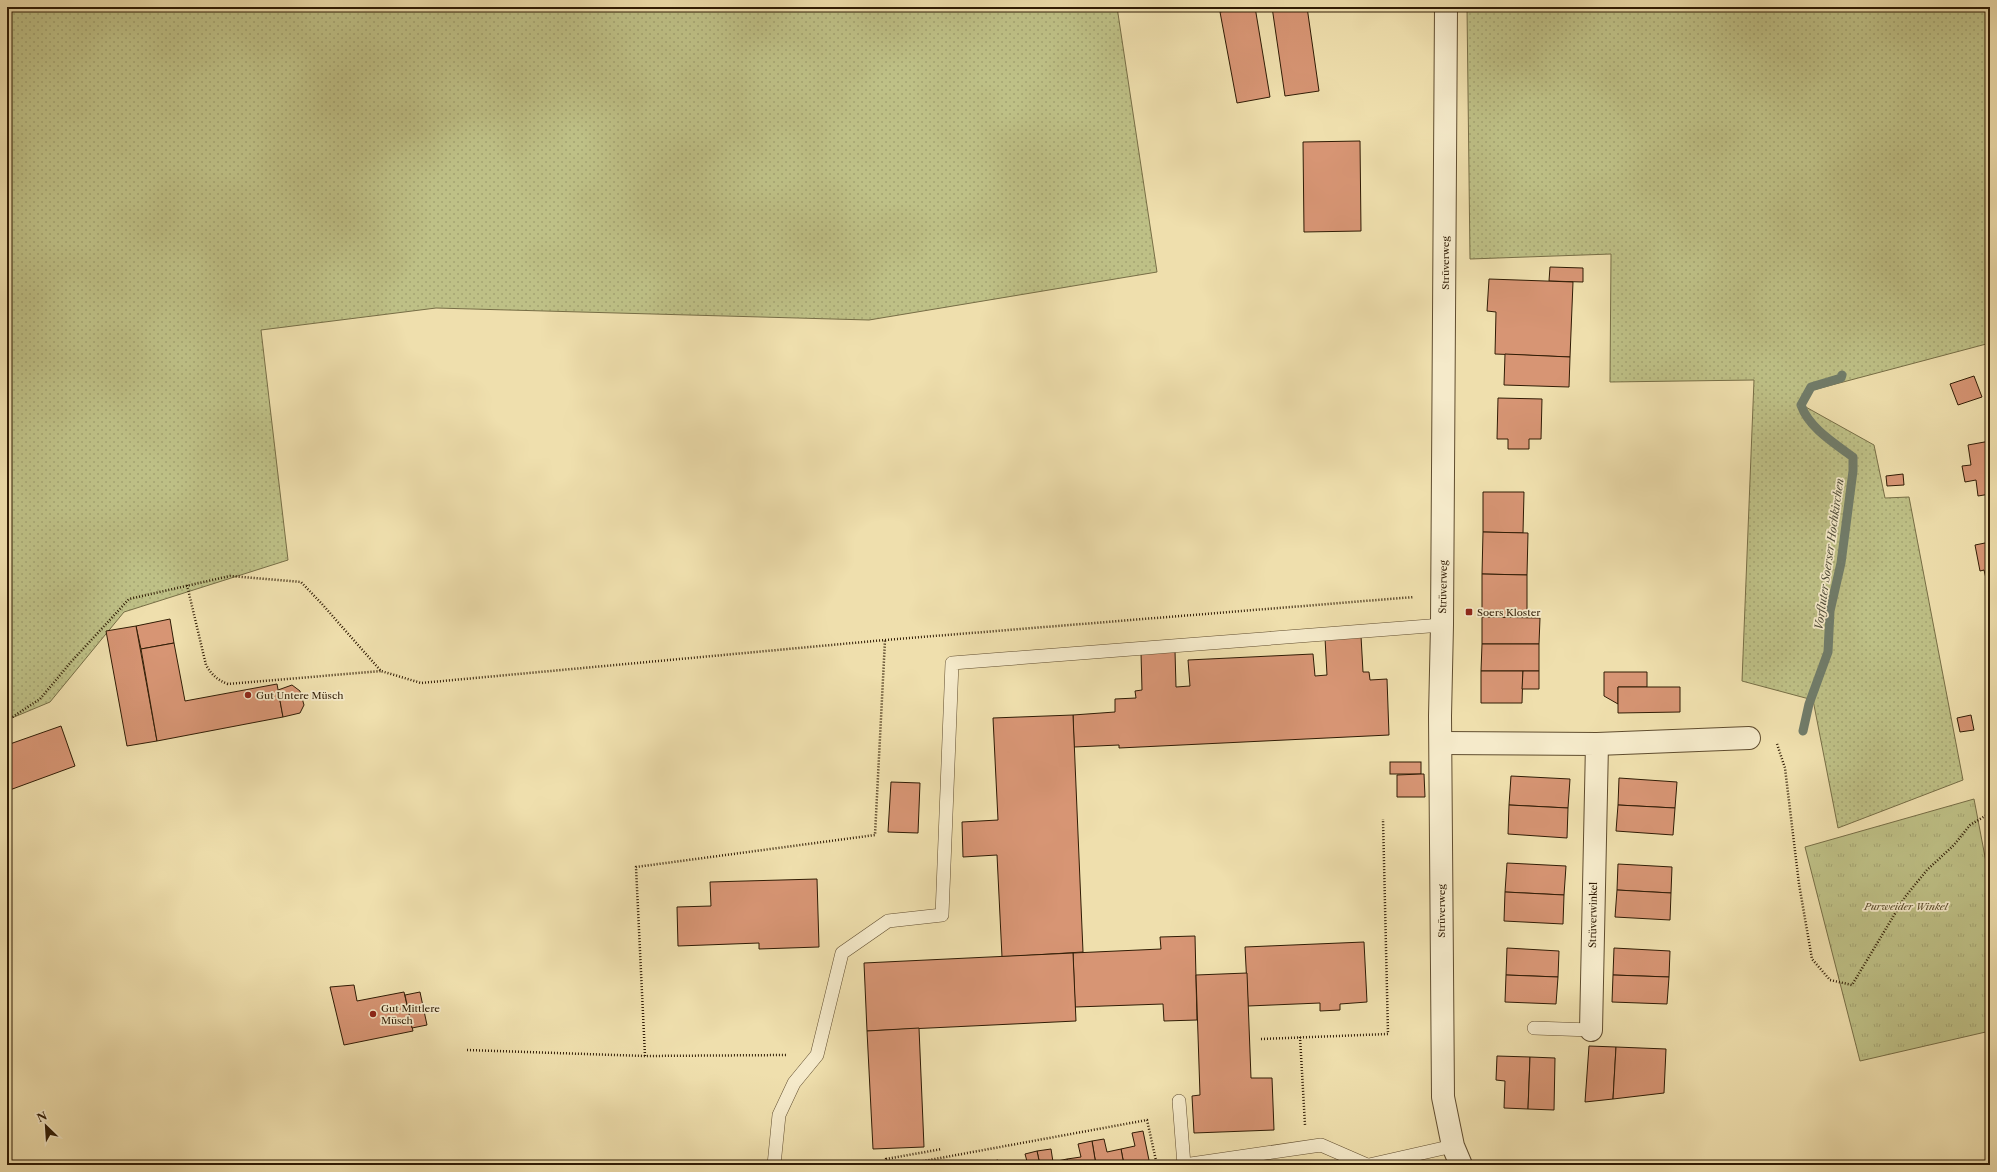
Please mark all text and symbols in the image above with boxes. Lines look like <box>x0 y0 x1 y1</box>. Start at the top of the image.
street label: Strüverweg <box>1439 236 1452 290</box>
water label: Vorfluter Soerser Hochkirchen <box>1811 477 1847 631</box>
street label: Strüverweg <box>1436 559 1450 614</box>
place label: Soers Kloster <box>1477 606 1541 619</box>
marker: Soers Kloster <box>1464 607 1474 617</box>
place label: Gut Untere Müsch <box>256 689 344 702</box>
marker: Gut Untere Müsch <box>243 690 253 700</box>
street label: Strüverwinkel <box>1586 882 1600 948</box>
street label: Strüverweg <box>1435 884 1448 938</box>
park label: Purweider Winkel <box>1863 900 1949 913</box>
place label: Gut Mittlere Müsch <box>381 1002 440 1027</box>
marker: Gut Mittlere Müsch <box>368 1009 378 1019</box>
north arrow <box>26 1106 66 1146</box>
text: N <box>34 1108 49 1125</box>

